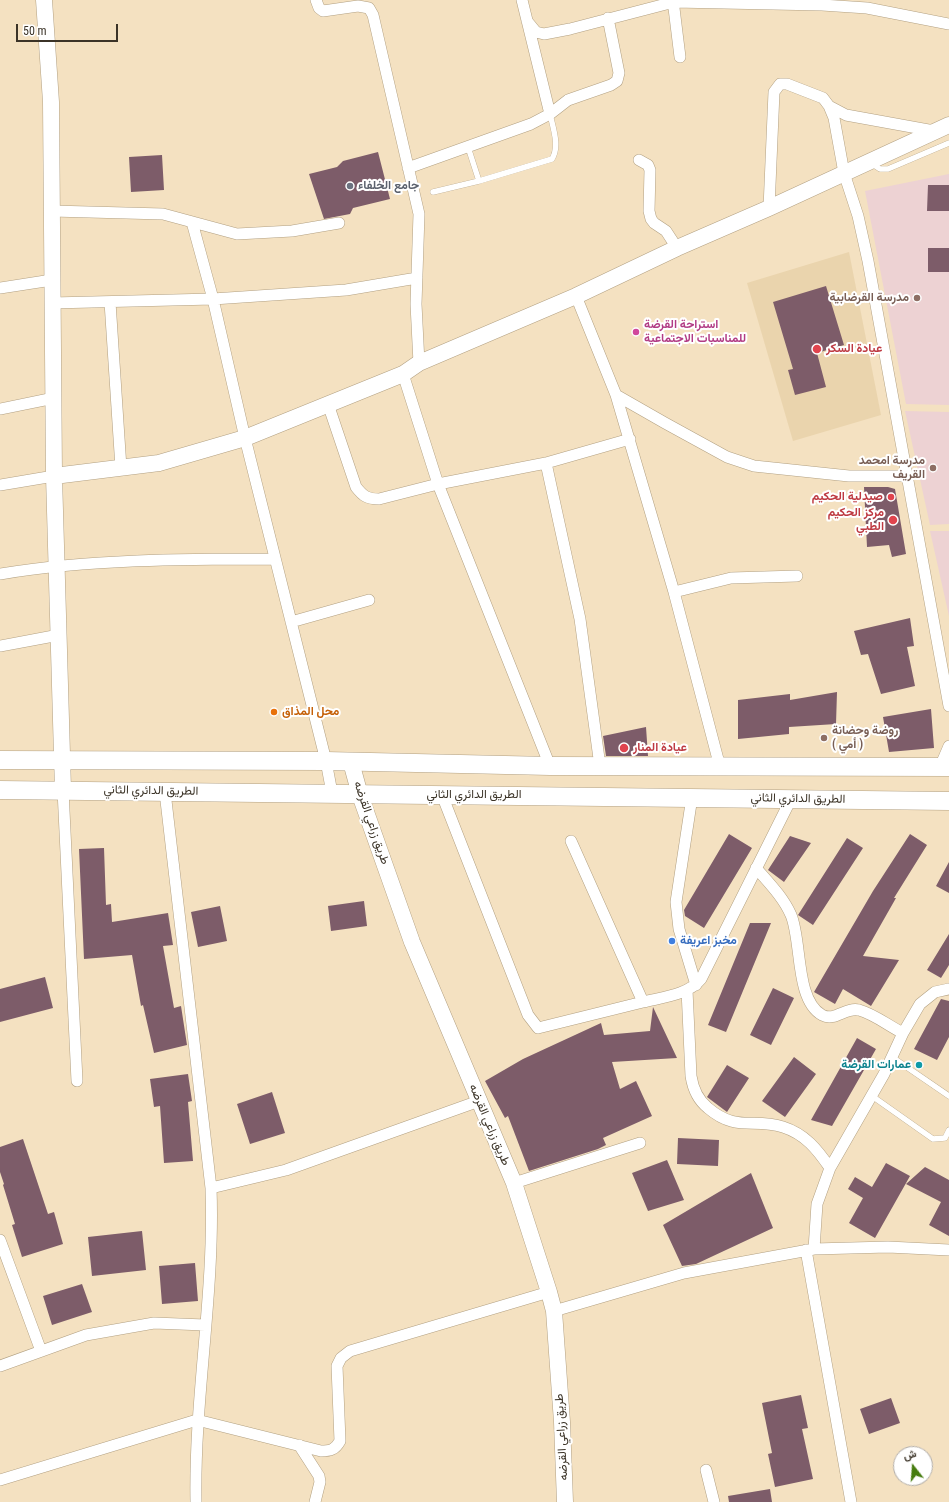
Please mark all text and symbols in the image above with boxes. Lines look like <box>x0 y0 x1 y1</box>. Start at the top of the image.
scale bar <box>18 16 120 42</box>
text: 50 m <box>23 24 47 38</box>
place label: جامع الخلفاء <box>358 179 419 193</box>
marker: جامع الخلفاء <box>345 181 355 191</box>
place label: مدرسة القرضابية <box>829 291 909 305</box>
marker: مدرسة القرضابية <box>912 293 922 303</box>
place label: استراحة القرضة للمناسبات الاجتماعية <box>644 318 746 346</box>
marker: استراحة القرضة للمناسبات الاجتماعية <box>631 327 641 337</box>
place label: عيادة السكر <box>826 342 882 356</box>
marker: عيادة السكر <box>811 343 823 355</box>
place label: مدرسة امحمد القريف <box>859 454 925 482</box>
marker: مدرسة امحمد القريف <box>928 463 938 473</box>
place label: صيدلية الحكيم <box>812 490 883 504</box>
marker: صيدلية الحكيم <box>886 492 896 502</box>
place label: مركز الحكيم الطبي <box>828 506 884 534</box>
marker: مركز الحكيم الطبي <box>887 514 899 526</box>
place label: محل المذاق <box>282 705 339 719</box>
marker: محل المذاق <box>269 707 279 717</box>
place label: روضة وحضانة ( أمي ) <box>832 724 898 752</box>
marker: روضة وحضانة ( أمي ) <box>819 733 829 743</box>
place label: عيادة المنار <box>633 741 687 755</box>
marker: عيادة المنار <box>618 742 630 754</box>
street label: طريق زراعي القرضه <box>350 779 392 867</box>
street label: الطريق الدائري الثاني <box>103 783 199 799</box>
street label: الطريق الدائري الثاني <box>427 788 521 802</box>
street label: الطريق الدائري الثاني <box>750 791 846 807</box>
place label: مخبز اعريفة <box>680 934 737 948</box>
marker: مخبز اعريفة <box>667 936 677 946</box>
place label: عمارات القرضة <box>841 1058 911 1072</box>
marker: عمارات القرضة <box>914 1060 924 1070</box>
street label: طريق زراعي القرضه <box>465 1082 513 1168</box>
street label: طريق زراعي القرضه <box>553 1393 571 1481</box>
north arrow <box>893 1446 933 1486</box>
text: ش <box>901 1447 918 1463</box>

